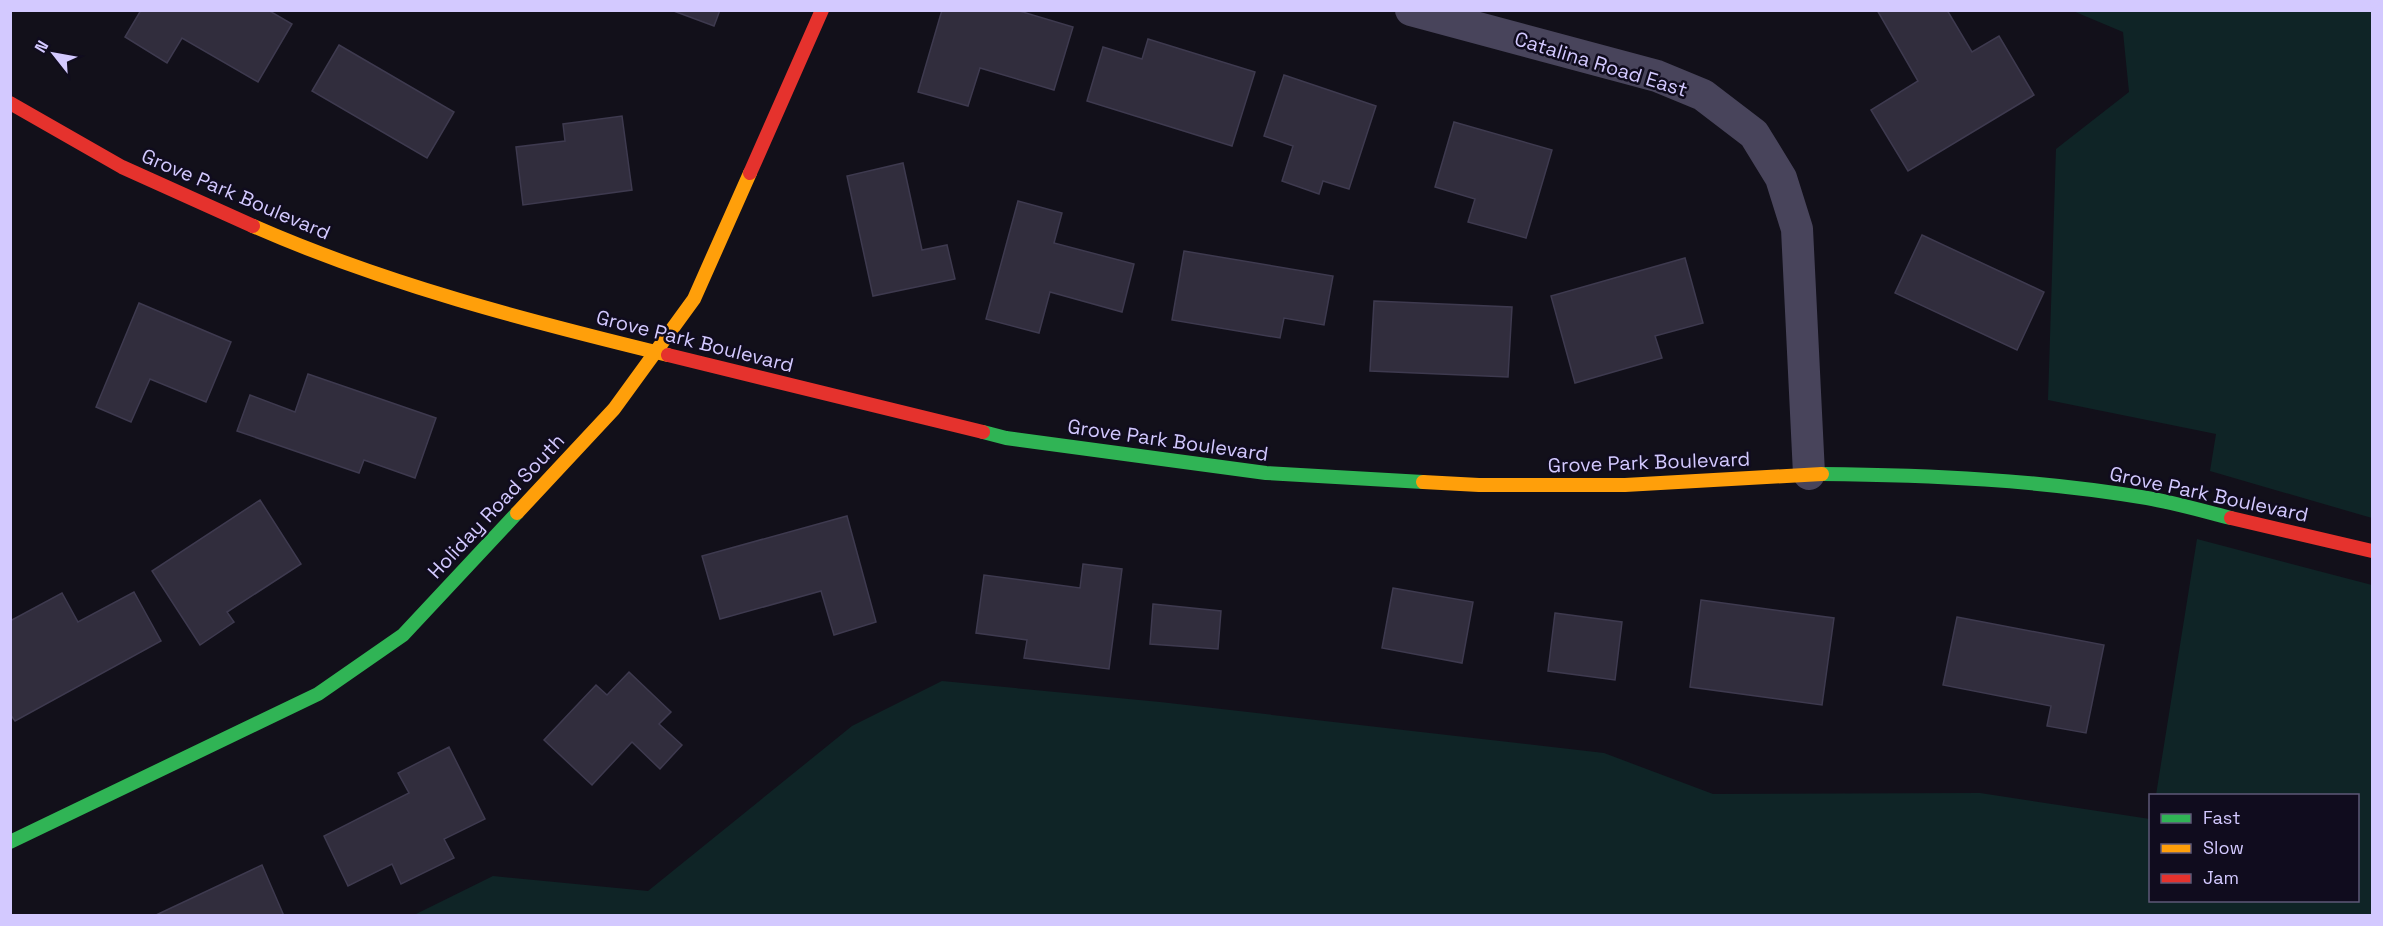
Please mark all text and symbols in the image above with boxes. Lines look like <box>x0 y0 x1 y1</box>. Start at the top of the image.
north arrow <box>24 24 84 84</box>
street label: Catalina Road East <box>1511 25 1691 103</box>
text: N <box>30 37 53 57</box>
street label: Grove Park Boulevard <box>138 142 334 246</box>
street label: Grove Park Boulevard <box>594 304 796 378</box>
street label: Grove Park Boulevard <box>1066 413 1270 467</box>
street label: Holiday Road South <box>422 428 570 584</box>
street label: Grove Park Boulevard <box>1547 445 1751 479</box>
street label: Grove Park Boulevard <box>2107 460 2311 528</box>
legend <box>2149 794 2359 902</box>
text: Fast <box>2203 806 2240 829</box>
text: Slow <box>2203 836 2244 859</box>
text: Jam <box>2203 866 2239 889</box>

